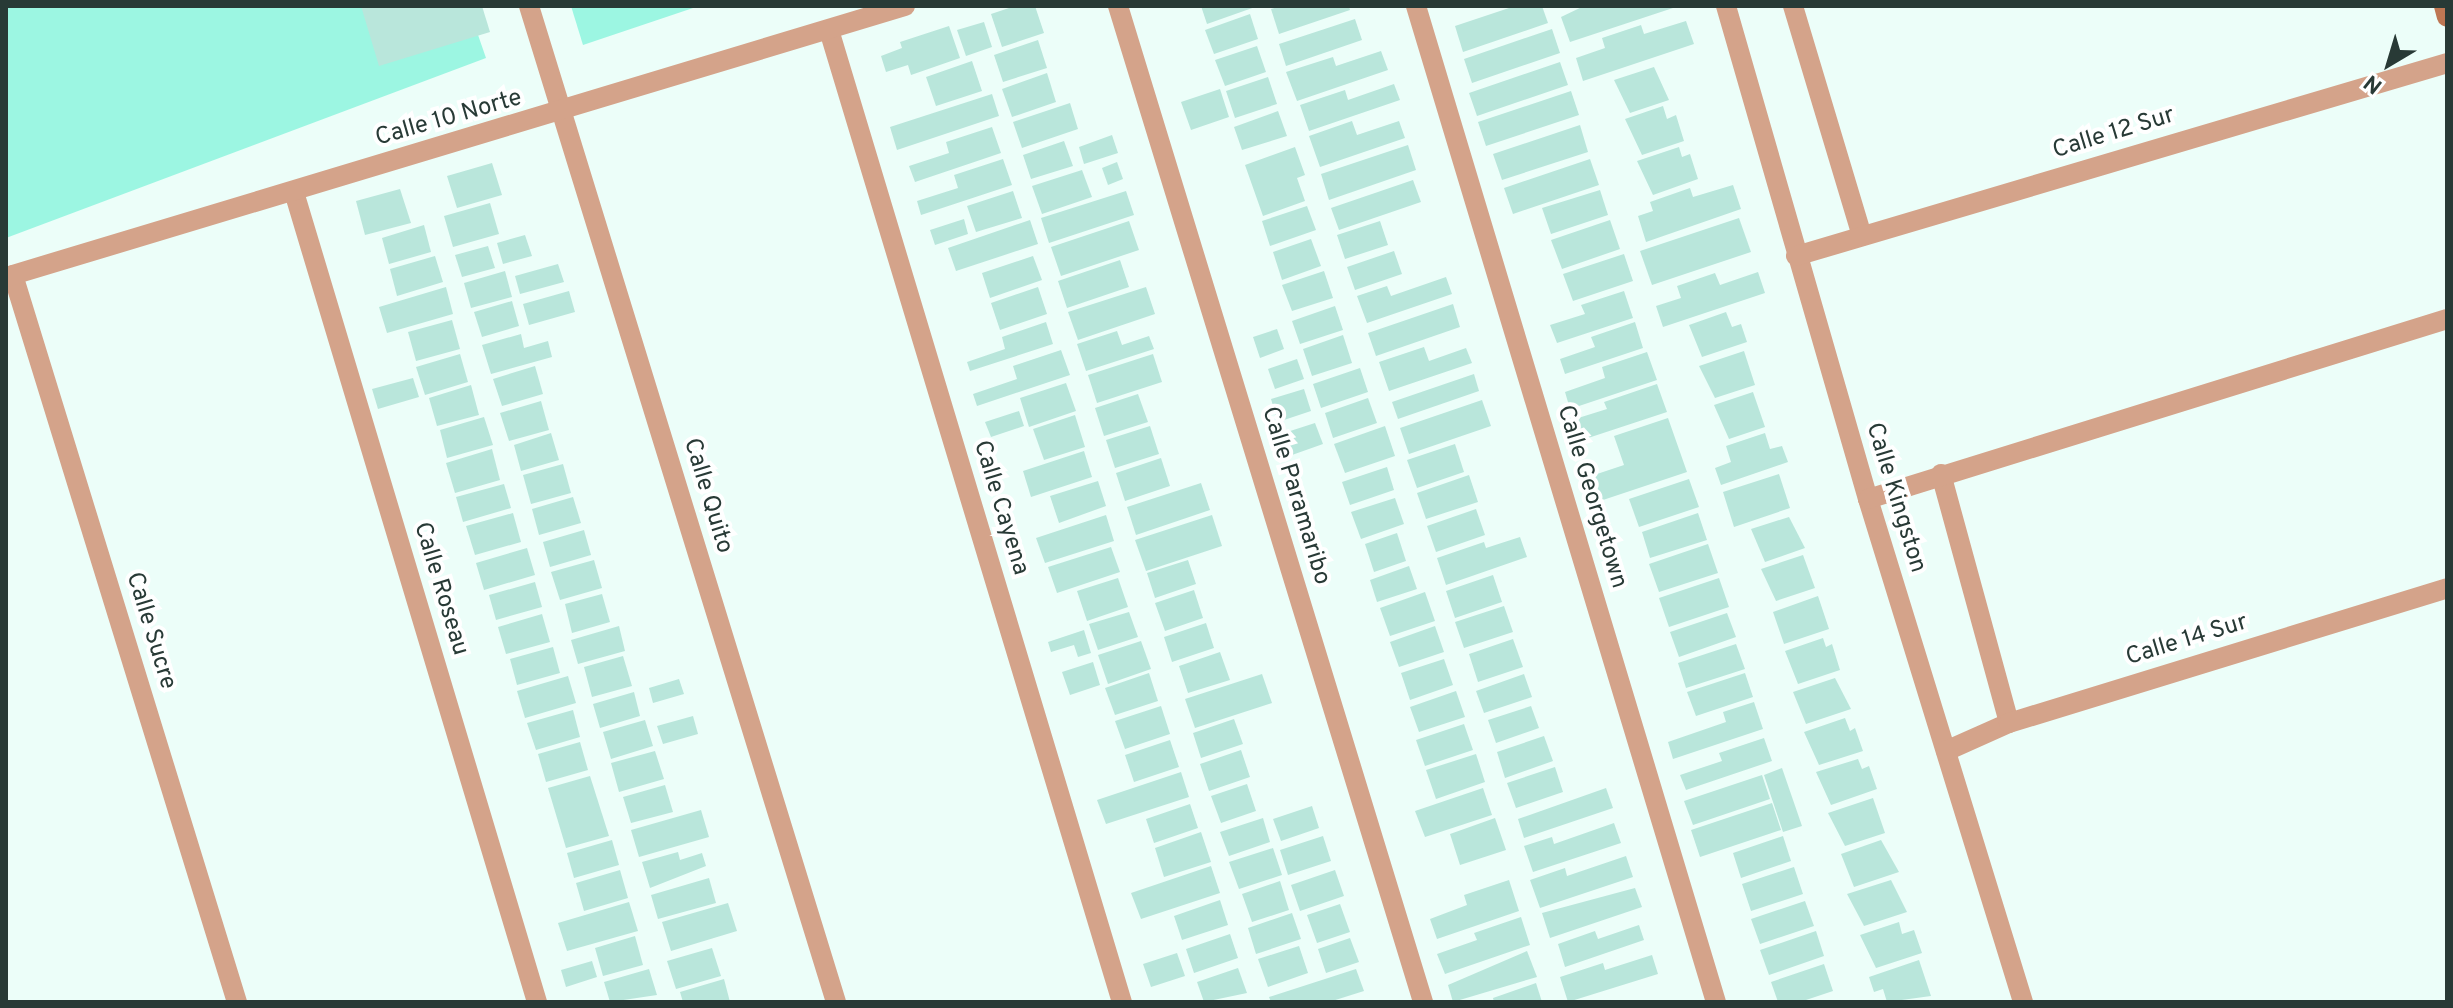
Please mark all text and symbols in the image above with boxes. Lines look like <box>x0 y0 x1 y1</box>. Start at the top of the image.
north arrow <box>2349 24 2429 104</box>
text: N <box>2359 68 2388 99</box>
street label: Calle 10 Norte <box>372 84 526 154</box>
street label: Calle 12 Sur <box>2050 102 2178 166</box>
street label: Calle Georgetown <box>1549 402 1633 592</box>
street label: Calle Paramaribo <box>1254 404 1336 588</box>
street label: Calle Kingston <box>1859 420 1931 576</box>
street label: Calle Quito <box>676 435 738 557</box>
street label: Calle Cayena <box>966 437 1034 579</box>
street label: Calle Roseau <box>406 519 474 659</box>
street label: Calle Sucre <box>119 569 181 693</box>
street label: Calle 14 Sur <box>2123 609 2251 673</box>

